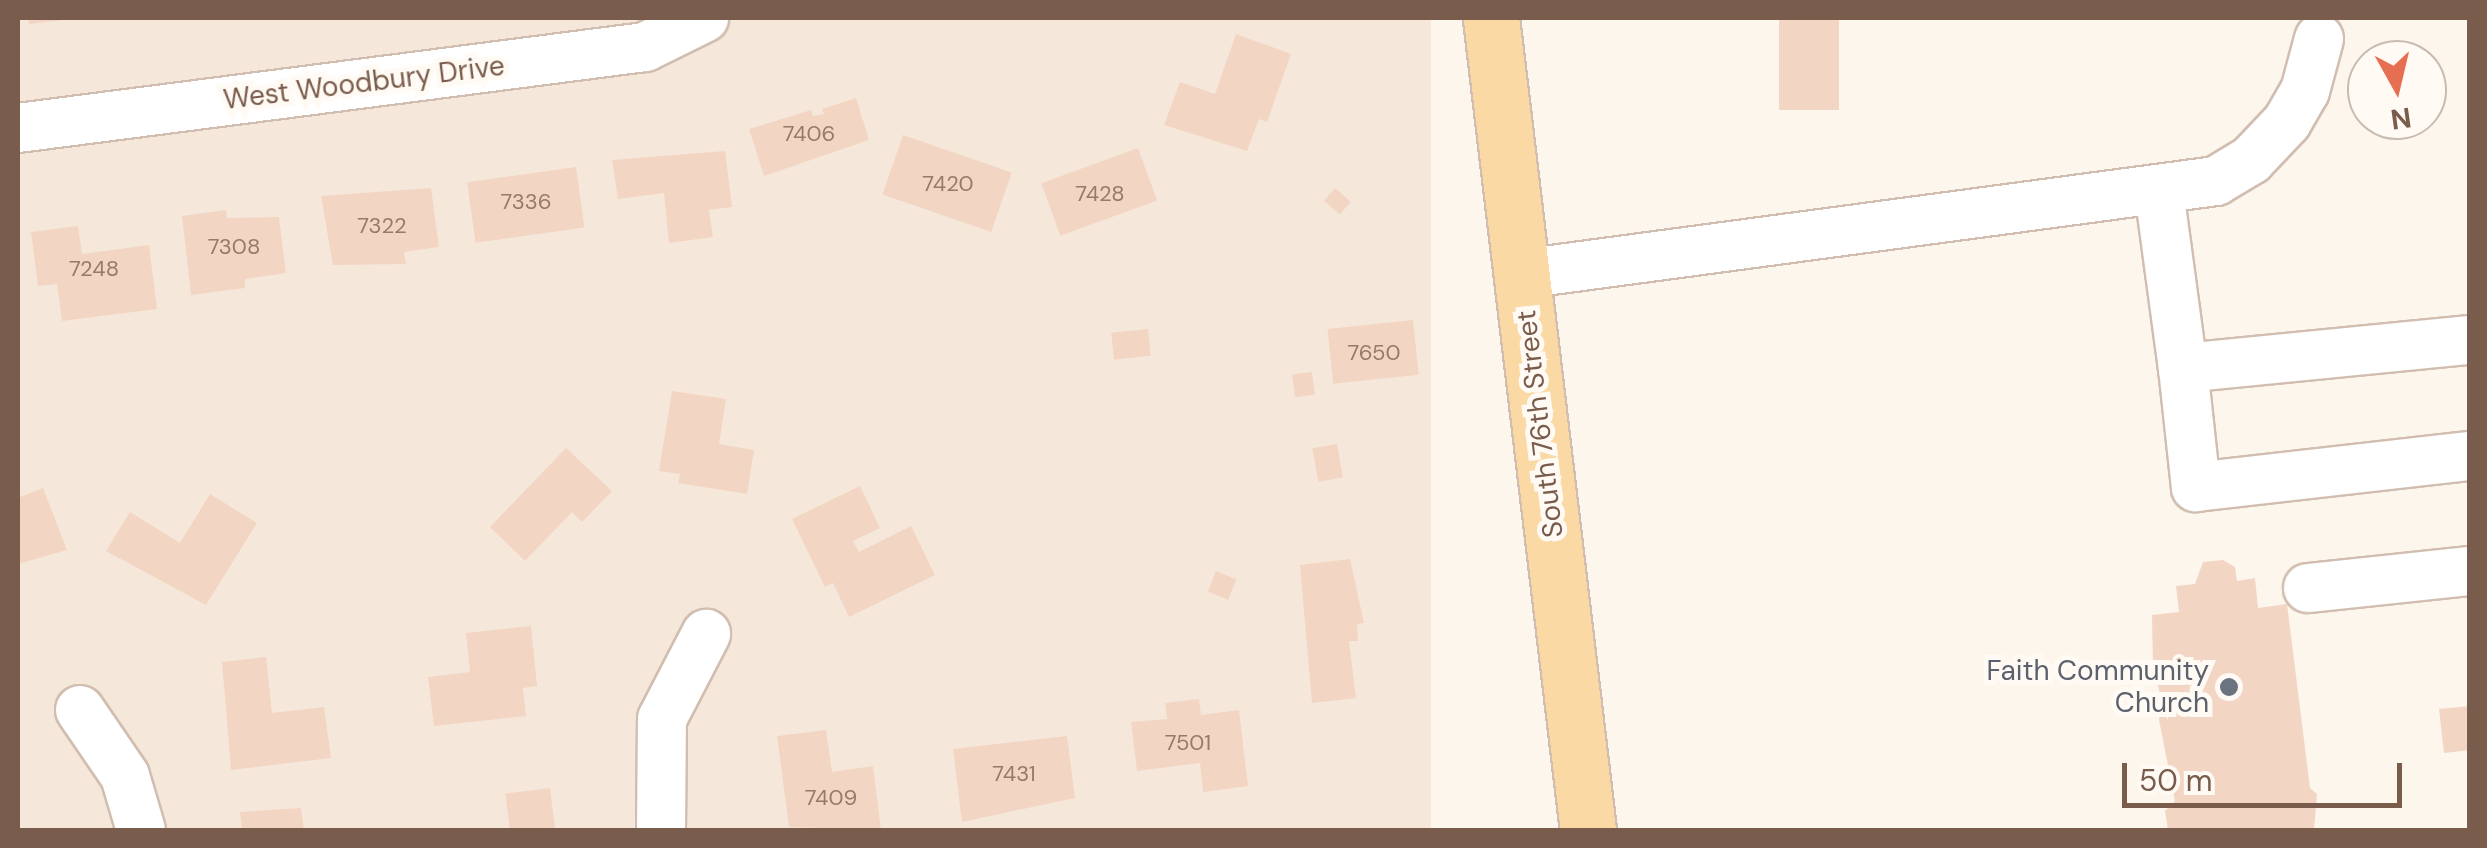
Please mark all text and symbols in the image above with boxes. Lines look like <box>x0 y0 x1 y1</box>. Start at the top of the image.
north arrow <box>2347 40 2447 140</box>
street label: West Woodbury Drive <box>221 49 507 117</box>
text: N <box>2388 98 2414 138</box>
house number: 7406 <box>783 121 835 147</box>
house number: 7420 <box>922 171 974 197</box>
house number: 7428 <box>1075 181 1125 207</box>
house number: 7336 <box>501 189 551 215</box>
house number: 7322 <box>357 213 407 239</box>
house number: 7308 <box>208 234 260 260</box>
house number: 7248 <box>69 256 119 282</box>
street label: South 76th Street <box>1509 308 1571 540</box>
house number: 7650 <box>1347 340 1401 366</box>
place label: Faith Community Church <box>1987 654 2209 720</box>
marker: Faith Community Church <box>2218 676 2240 698</box>
house number: 7501 <box>1165 730 1211 756</box>
scale bar <box>2127 743 2407 805</box>
house number: 7431 <box>992 761 1036 787</box>
text: 50 m <box>2139 761 2213 800</box>
house number: 7409 <box>805 785 857 811</box>

